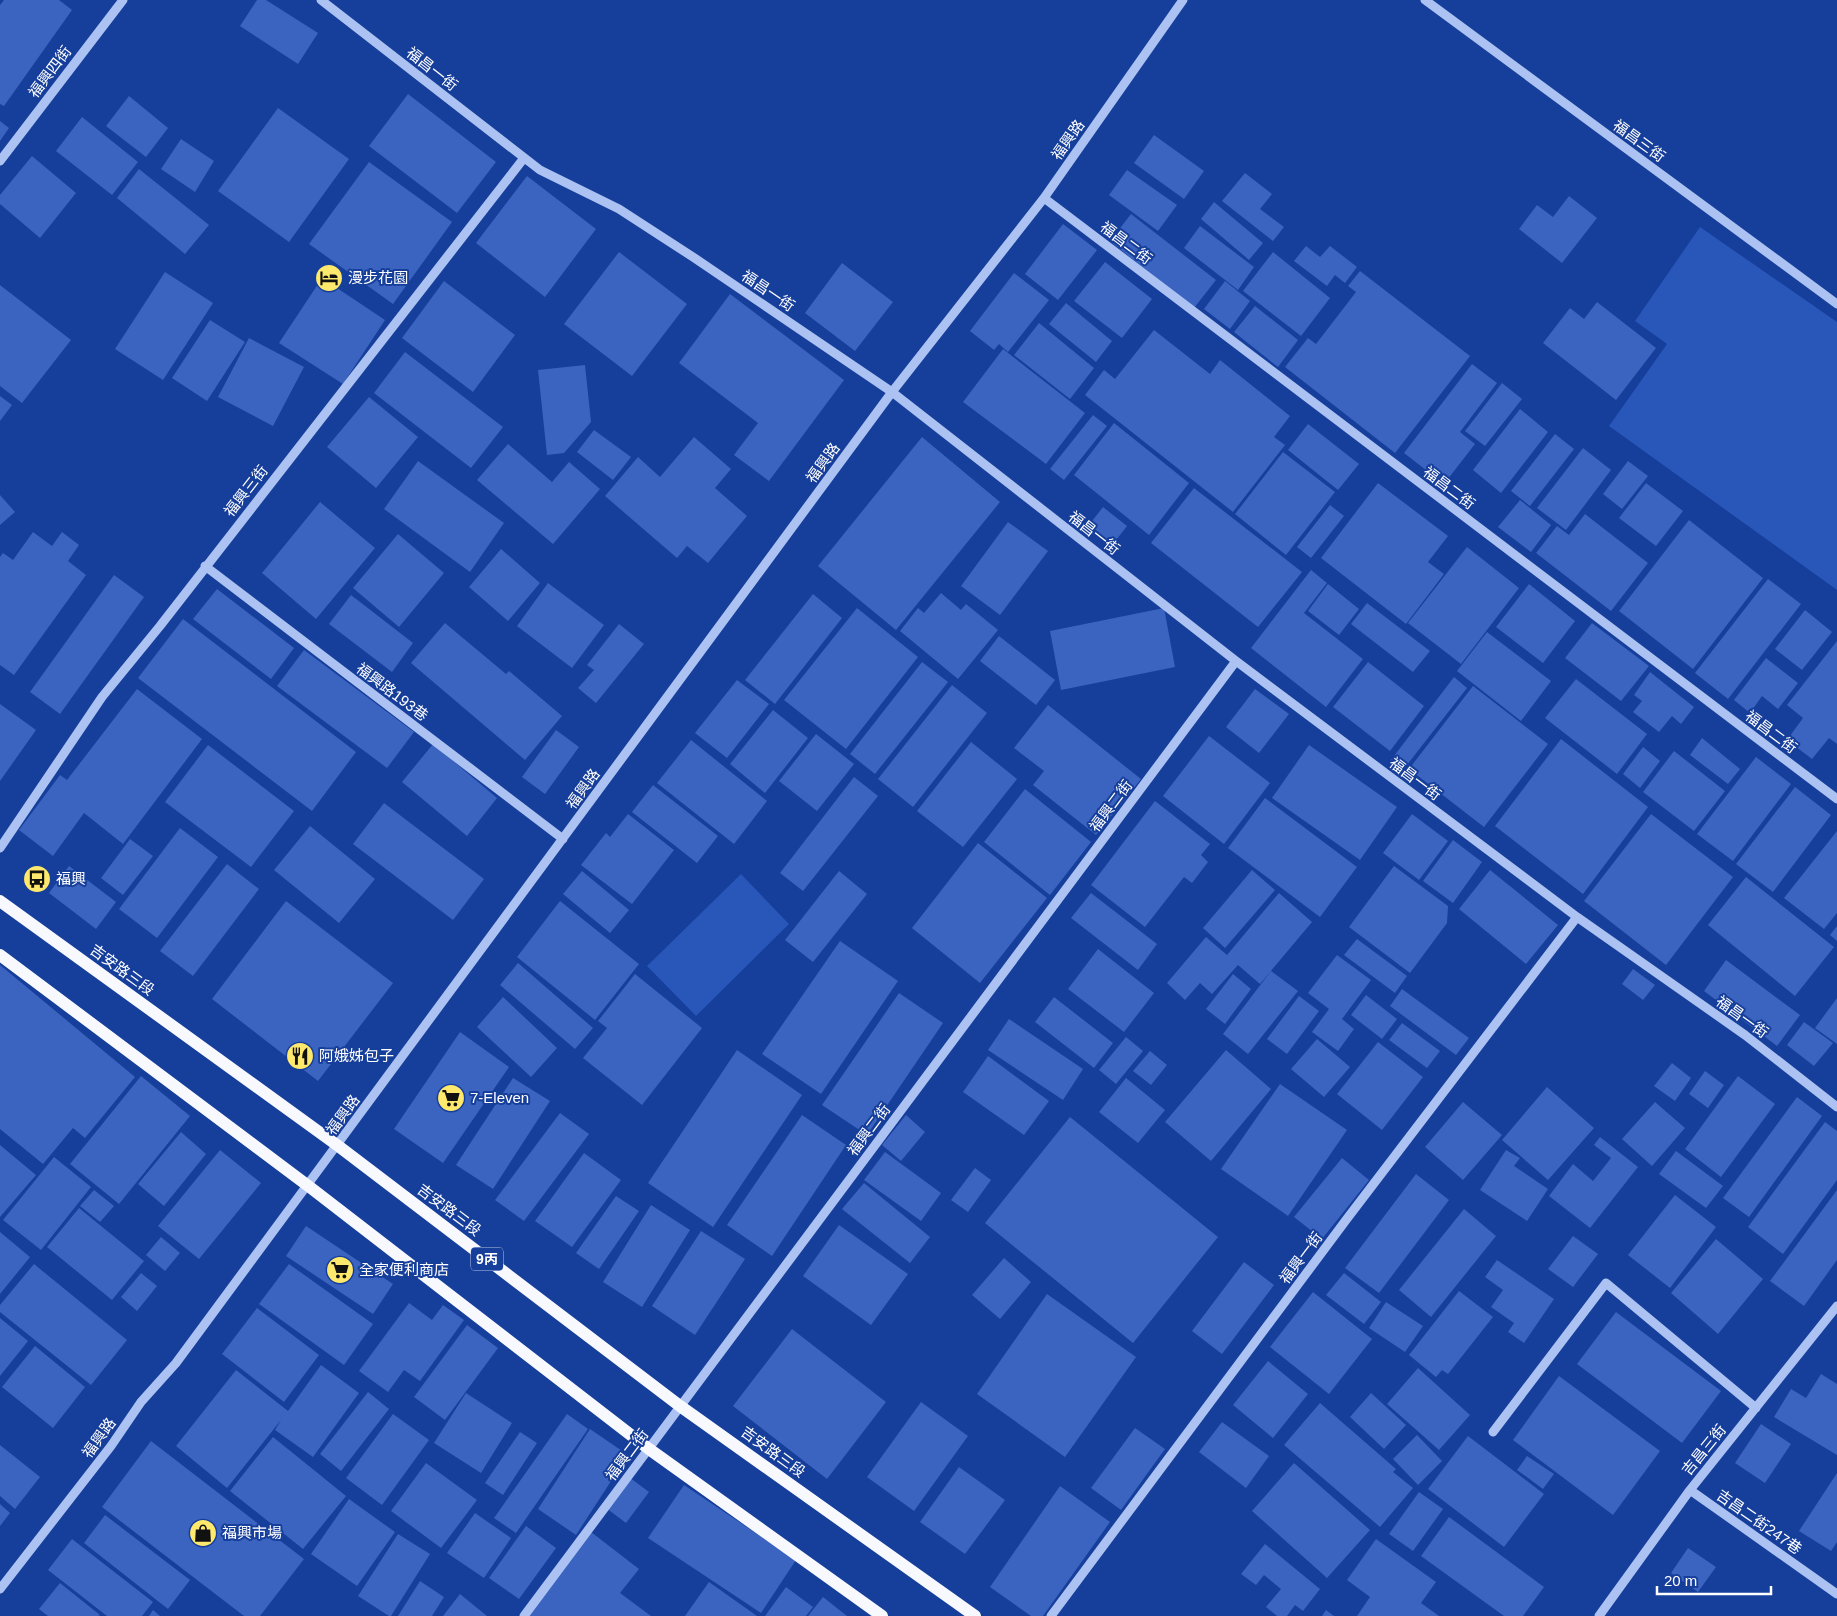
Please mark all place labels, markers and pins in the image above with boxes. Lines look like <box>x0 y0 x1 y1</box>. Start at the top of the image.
hotel icon: 漫步花園 <box>314 263 344 293</box>
place label: 漫步花園 <box>348 269 408 286</box>
bus stop icon: 福興 <box>22 864 52 894</box>
place label: 福興 <box>56 870 86 887</box>
restaurant icon: 阿娥姊包子 <box>285 1041 315 1071</box>
place label: 阿娥姊包子 <box>319 1047 394 1064</box>
supermarket icon: 7-Eleven <box>436 1083 466 1113</box>
place label: 7-Eleven <box>470 1089 529 1106</box>
supermarket icon: 全家便利商店 <box>325 1255 355 1285</box>
place label: 全家便利商店 <box>359 1261 449 1278</box>
shop icon: 福興市場 <box>188 1518 218 1548</box>
place label: 福興市場 <box>222 1524 282 1541</box>

